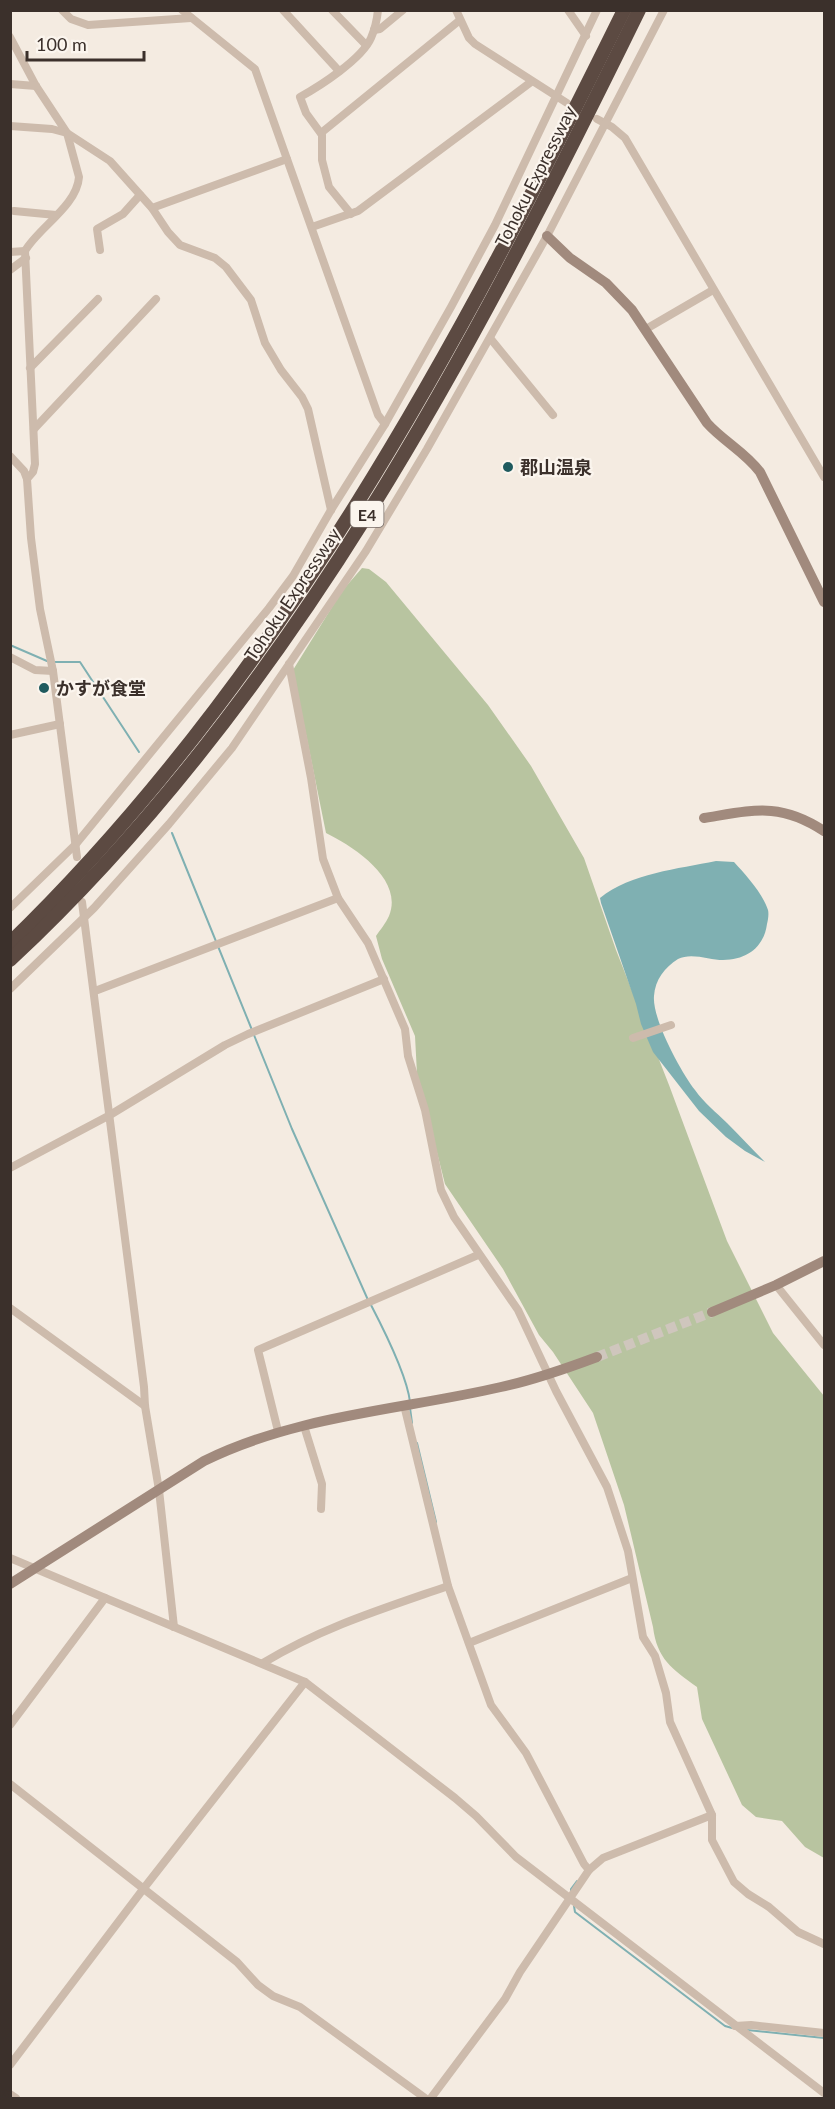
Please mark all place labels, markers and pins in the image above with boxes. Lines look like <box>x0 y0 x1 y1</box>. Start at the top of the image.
place label: 郡山温泉 <box>520 456 592 478</box>
marker: 郡山温泉 <box>501 460 515 474</box>
place label: かすが食堂 <box>56 677 146 699</box>
marker: かすが食堂 <box>37 681 51 695</box>

